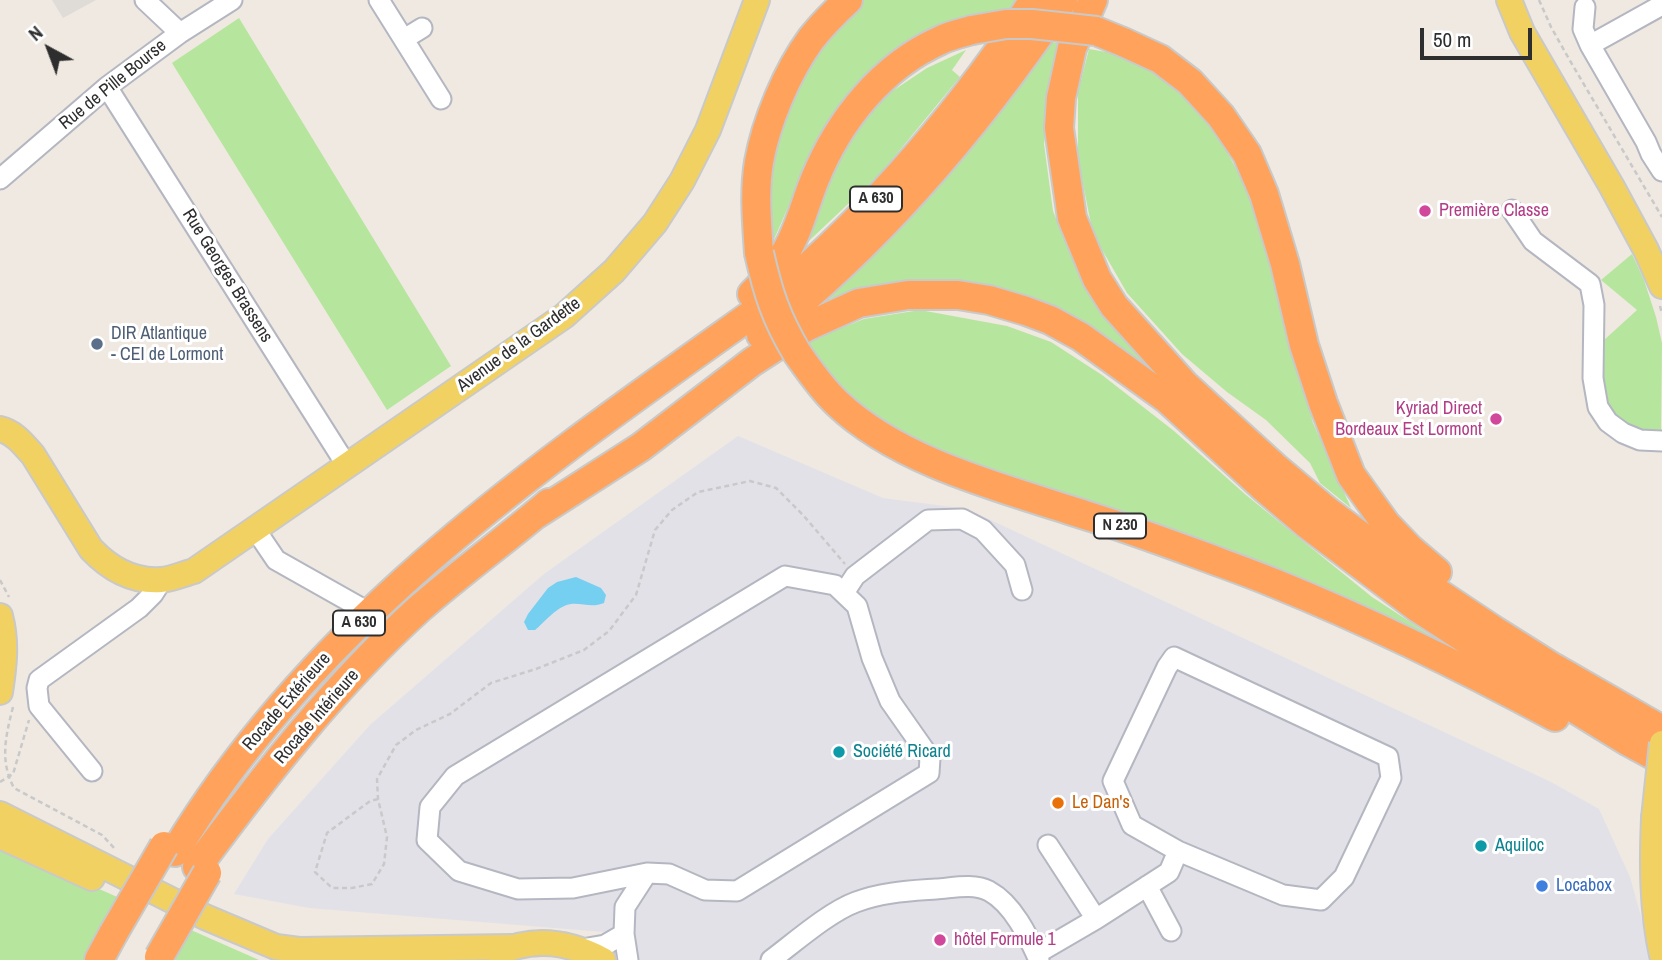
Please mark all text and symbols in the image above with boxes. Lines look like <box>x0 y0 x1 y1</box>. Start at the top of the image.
north arrow <box>14 14 84 84</box>
scale bar <box>1424 14 1536 58</box>
text: N <box>22 20 48 47</box>
text: 50 m <box>1433 25 1471 54</box>
street label: Rue de Pille Bourse <box>55 35 171 135</box>
road number: A 630 <box>850 186 902 211</box>
place label: Première Classe <box>1439 200 1549 222</box>
marker: Première Classe <box>1417 203 1433 219</box>
street label: Rue Georges Brassens <box>177 205 277 347</box>
street label: Avenue de la Gardette <box>453 293 585 397</box>
place label: DIR Atlantique - CEI de Lormont <box>111 323 223 366</box>
marker: DIR Atlantique - CEI de Lormont <box>89 336 105 352</box>
place label: Kyriad Direct Bordeaux Est Lormont <box>1335 398 1482 440</box>
marker: Kyriad Direct Bordeaux Est Lormont <box>1488 411 1504 427</box>
road number: N 230 <box>1094 513 1146 538</box>
road number: A 630 <box>333 610 385 636</box>
street label: Rocade Extérieure <box>238 648 336 756</box>
street label: Rocade Intérieure <box>270 665 364 769</box>
place label: Société Ricard <box>853 741 951 763</box>
marker: Société Ricard <box>831 744 847 760</box>
place label: Le Dan's <box>1072 792 1130 814</box>
marker: Le Dan's <box>1050 795 1066 811</box>
place label: Aquiloc <box>1495 835 1544 857</box>
marker: Aquiloc <box>1473 838 1489 854</box>
place label: Locabox <box>1556 875 1612 897</box>
marker: Locabox <box>1534 878 1550 894</box>
place label: hôtel Formule 1 <box>954 929 1056 951</box>
marker: hôtel Formule 1 <box>932 932 948 948</box>

